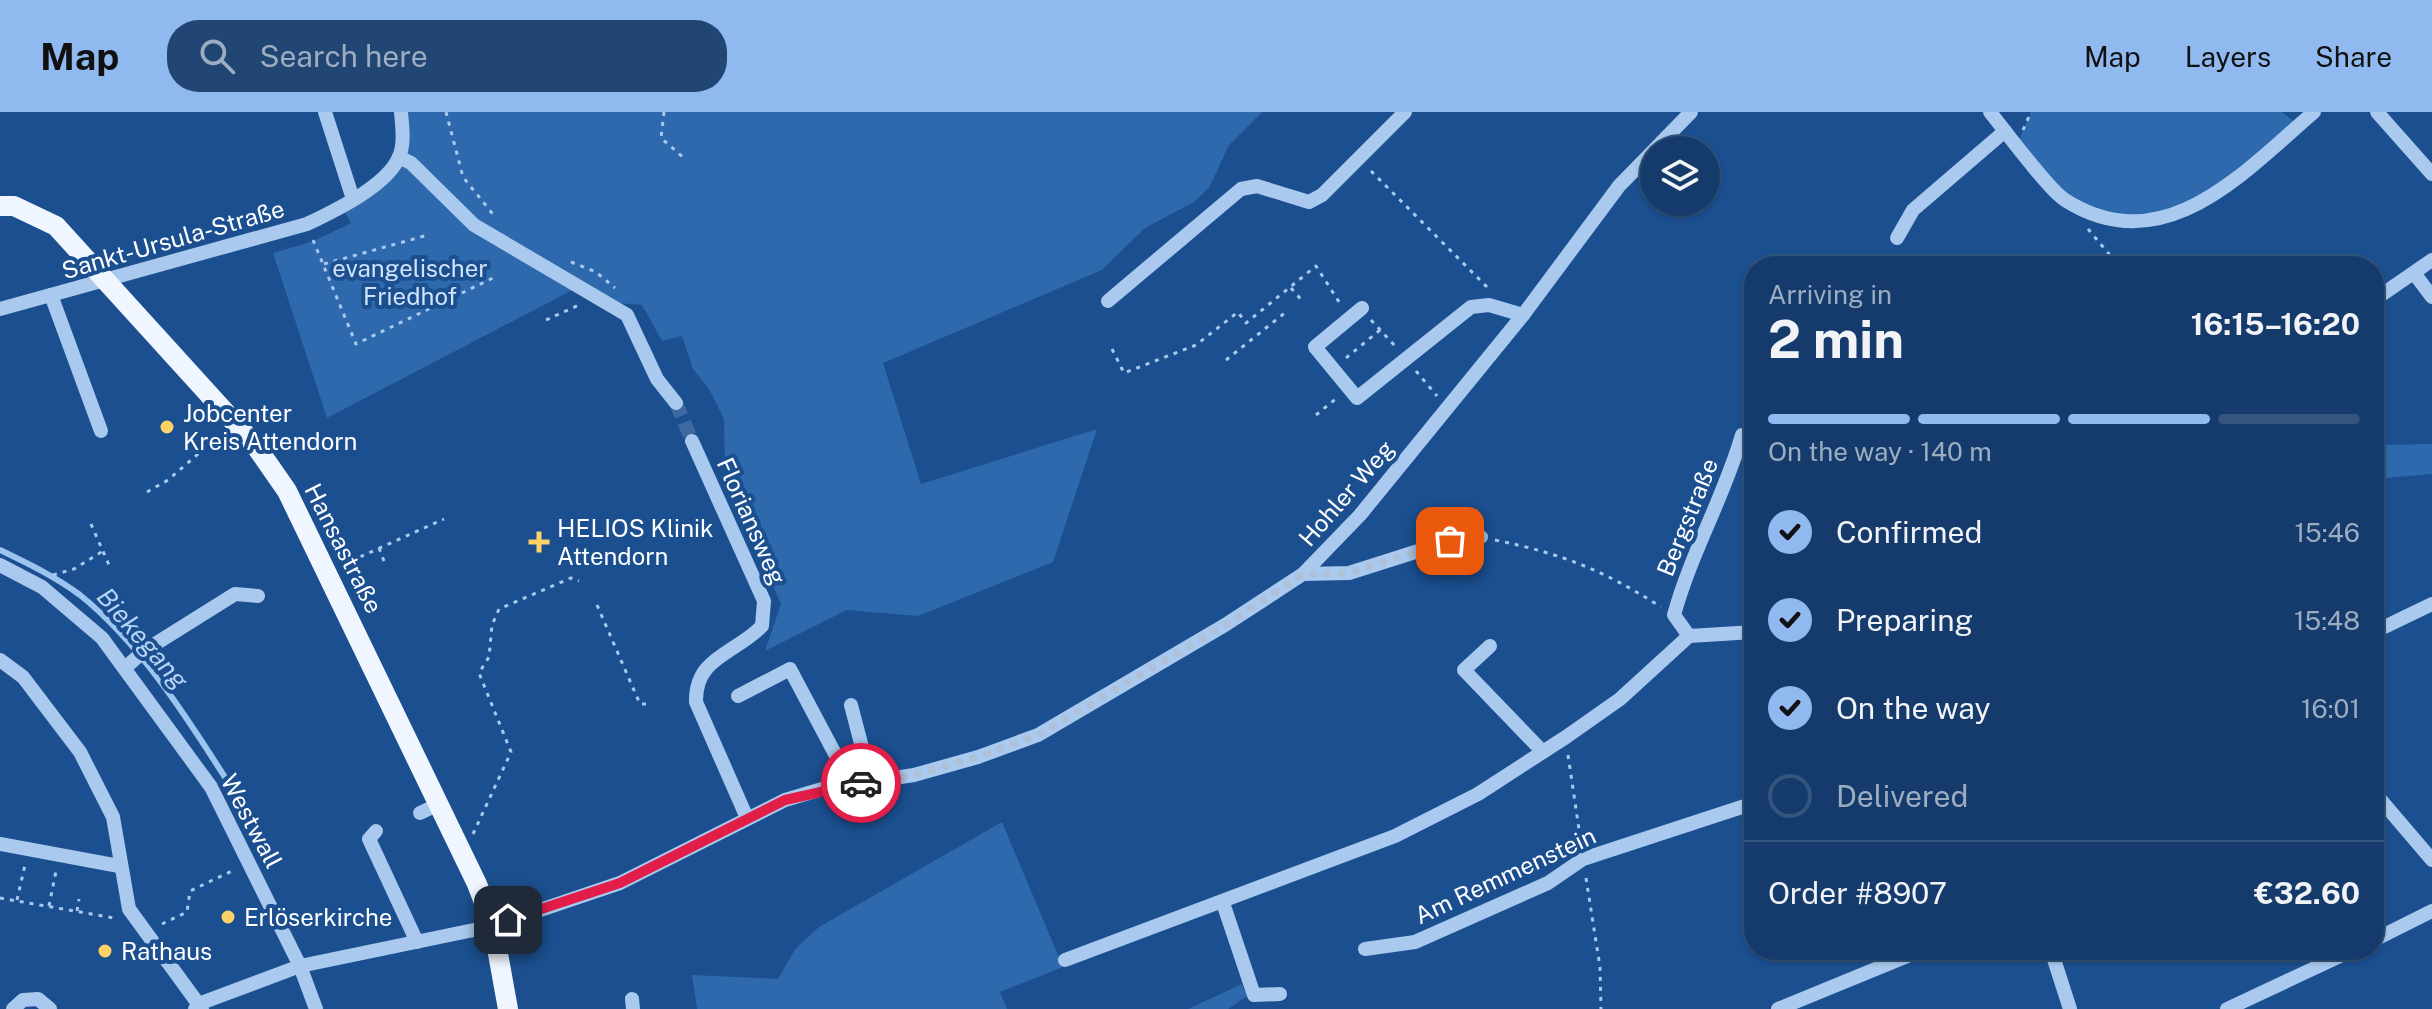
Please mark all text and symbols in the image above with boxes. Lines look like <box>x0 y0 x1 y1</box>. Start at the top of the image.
search box <box>167 20 727 92</box>
text: Map <box>40 34 119 79</box>
icon: search <box>195 34 239 78</box>
text: Search here <box>259 38 428 74</box>
text: Map <box>2084 40 2141 73</box>
text: Layers <box>2185 40 2271 73</box>
text: Share <box>2315 40 2392 73</box>
map controls <box>1640 136 1720 216</box>
button: layers <box>1640 136 1720 216</box>
street label: Sankt-Ursula-Straße <box>58 194 288 284</box>
park label: evangelischer Friedhof <box>332 254 488 310</box>
text: Arriving in <box>1768 279 1892 310</box>
text: 16:15–16:20 <box>2191 306 2360 342</box>
text: 2 min <box>1768 309 1904 370</box>
place label: Jobcenter Kreis Attendorn <box>183 399 357 455</box>
marker: Jobcenter Kreis Attendorn <box>158 418 176 436</box>
street label: Hohler Weg <box>1293 434 1399 552</box>
text: On the way · 140 m <box>1768 436 1992 467</box>
street label: Floriansweg <box>712 453 792 589</box>
street label: Bergstraße <box>1651 454 1723 580</box>
street label: Hansastraße <box>299 478 389 618</box>
pin <box>1416 507 1484 575</box>
icon: check <box>1768 510 1812 554</box>
place label: HELIOS Klinik Attendorn <box>557 514 714 570</box>
text: Confirmed <box>1836 514 1982 550</box>
text: 15:46 <box>2295 517 2360 548</box>
icon: bag <box>1428 519 1472 563</box>
marker: HELIOS Klinik Attendorn <box>528 531 550 553</box>
water label: Biekegang <box>91 581 196 695</box>
icon: check <box>1768 598 1812 642</box>
text: Preparing <box>1836 602 1973 638</box>
text: 15:48 <box>2294 605 2360 636</box>
icon: check <box>1768 686 1812 730</box>
text: On the way <box>1836 690 1990 726</box>
text: 16:01 <box>2301 693 2360 724</box>
courier <box>821 743 901 823</box>
icon: car <box>839 761 883 805</box>
street label: Westwall <box>216 769 288 873</box>
text: Delivered <box>1836 778 1968 814</box>
street label: Am Remmenstein <box>1410 821 1600 929</box>
text: Order #8907 <box>1768 875 1947 911</box>
text: €32.60 <box>2254 875 2360 911</box>
pin <box>474 886 542 954</box>
icon: home <box>486 898 530 942</box>
place label: Erlöserkirche <box>244 903 392 931</box>
marker: Erlöserkirche <box>219 908 237 926</box>
place label: Rathaus <box>121 937 212 965</box>
marker: Rathaus <box>96 942 114 960</box>

